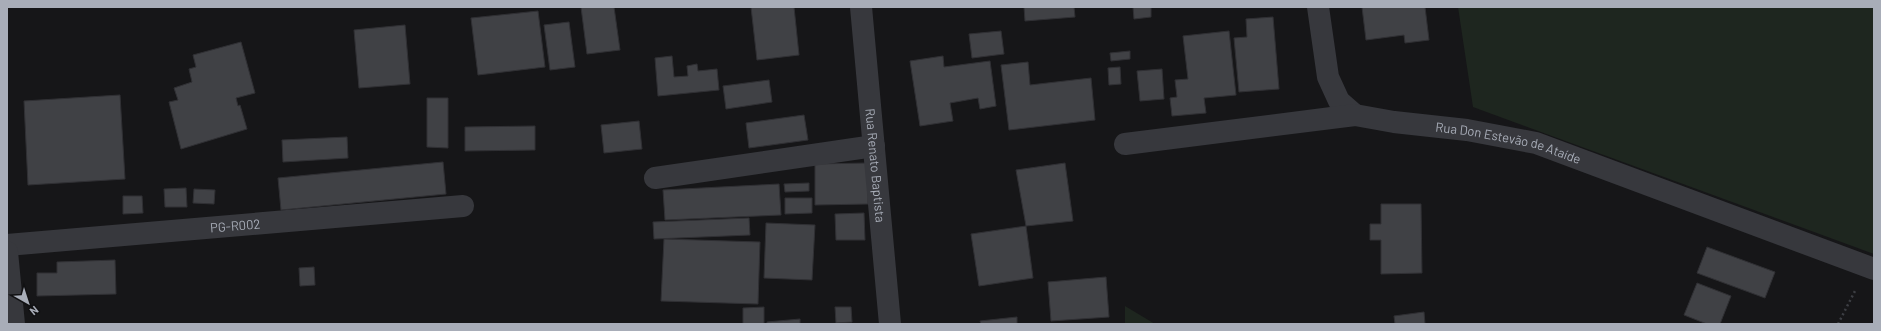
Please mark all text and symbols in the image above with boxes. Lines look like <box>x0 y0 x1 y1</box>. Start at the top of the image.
street label: Rua Renato Baptista <box>862 108 889 223</box>
street label: Rua Don Estevão de Ataíde <box>1435 119 1583 167</box>
street label: PG-R002 <box>209 215 261 236</box>
north arrow <box>8 283 48 323</box>
text: N <box>28 304 42 319</box>

